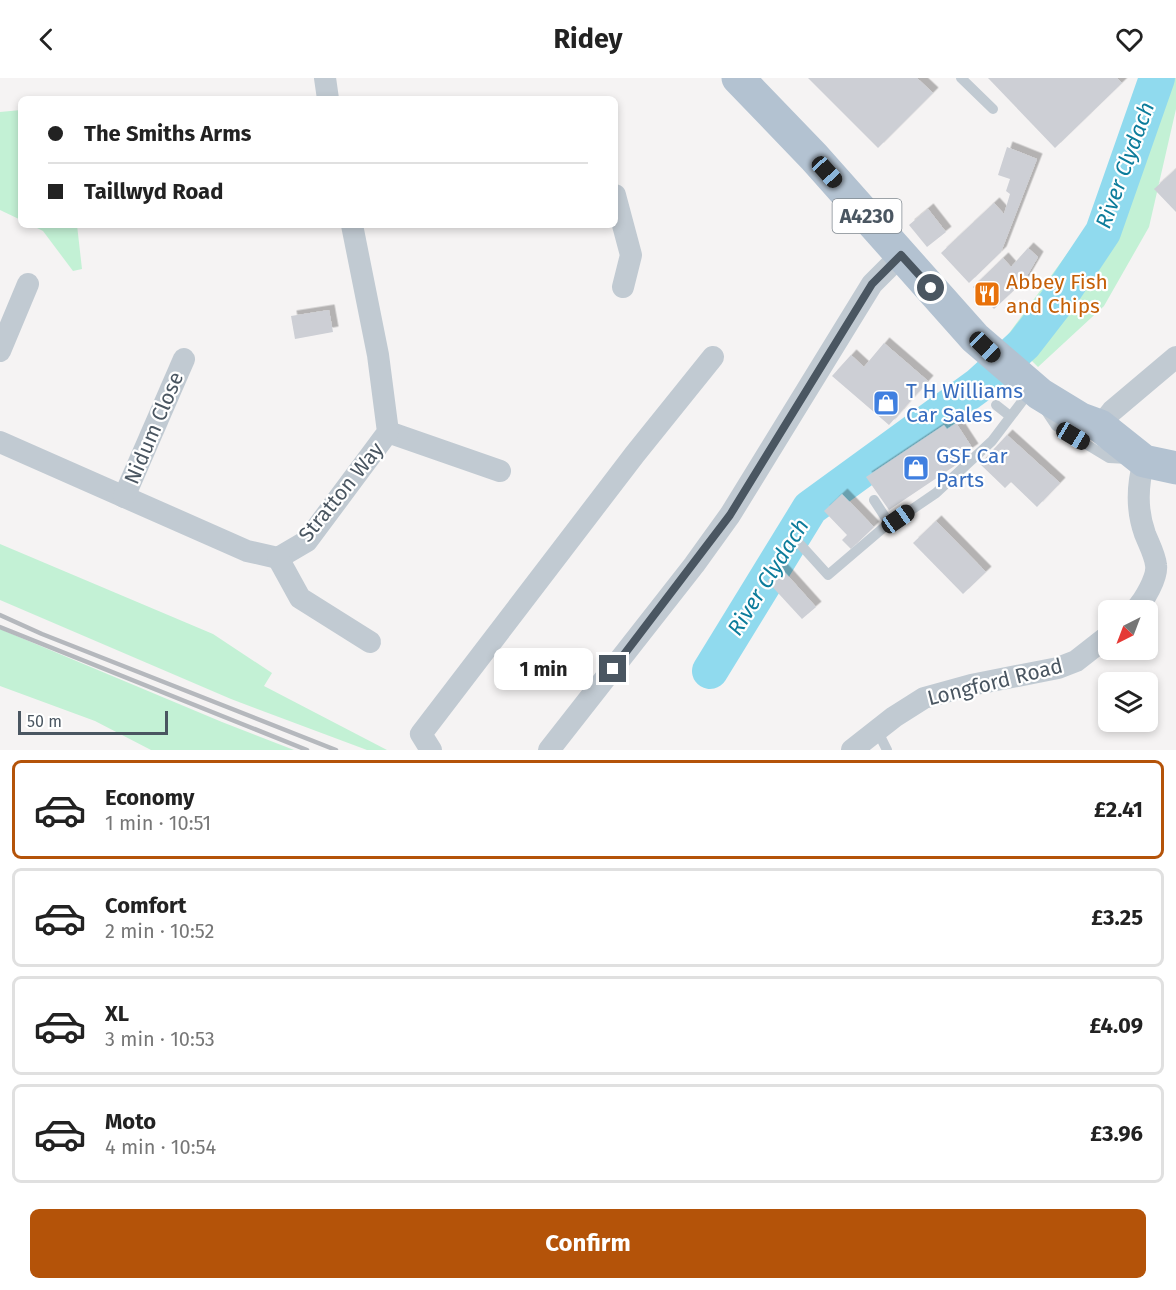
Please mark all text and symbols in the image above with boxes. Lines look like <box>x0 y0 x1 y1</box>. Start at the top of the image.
icon: back <box>30 23 63 56</box>
text: Ridey <box>553 23 623 55</box>
icon: heart <box>1113 23 1146 56</box>
water label: River Clydach <box>1090 98 1160 232</box>
text: The Smiths Arms <box>84 120 251 147</box>
car <box>808 153 846 191</box>
text: Taillwyd Road <box>84 178 223 205</box>
road number: A4230 <box>832 199 902 233</box>
place label: Abbey Fish and Chips <box>1006 269 1108 319</box>
route start <box>917 274 944 301</box>
restaurant icon: Abbey Fish and Chips <box>972 279 1002 309</box>
car <box>966 328 1004 366</box>
street label: Nidum Close <box>119 368 189 488</box>
place label: T H Williams Car Sales <box>906 378 1023 428</box>
shop icon: T H Williams Car Sales <box>871 388 901 418</box>
car <box>1053 419 1093 453</box>
street label: Stratton Way <box>293 436 390 547</box>
place label: GSF Car Parts <box>936 443 1008 493</box>
shop icon: GSF Car Parts <box>901 453 931 483</box>
car <box>878 501 918 537</box>
water label: River Clydach <box>721 514 815 640</box>
north arrow <box>1098 600 1158 660</box>
map controls <box>1098 600 1158 732</box>
callout: 1 min <box>493 648 592 690</box>
street label: Longford Road <box>925 653 1065 711</box>
route end <box>599 655 626 682</box>
text: 1 min <box>519 657 568 681</box>
button: layers <box>1098 672 1158 732</box>
scale bar <box>18 708 168 736</box>
text: 50 m <box>27 712 62 731</box>
icon: car <box>33 783 87 837</box>
text: Economy <box>105 784 194 811</box>
text: £2.41 <box>1094 796 1143 823</box>
text: 1 min · 10:51 <box>105 811 211 835</box>
icon: car <box>33 891 87 945</box>
text: Comfort <box>105 892 186 919</box>
text: £3.25 <box>1091 904 1143 931</box>
text: 2 min · 10:52 <box>105 919 214 943</box>
icon: car <box>33 999 87 1053</box>
text: XL <box>105 1000 129 1027</box>
text: £4.09 <box>1089 1012 1143 1039</box>
text: 3 min · 10:53 <box>105 1027 215 1051</box>
icon: car <box>33 1107 87 1161</box>
text: Moto <box>105 1108 156 1135</box>
text: £3.96 <box>1090 1120 1143 1147</box>
text: 4 min · 10:54 <box>105 1135 216 1159</box>
button: Confirm <box>30 1209 1146 1278</box>

